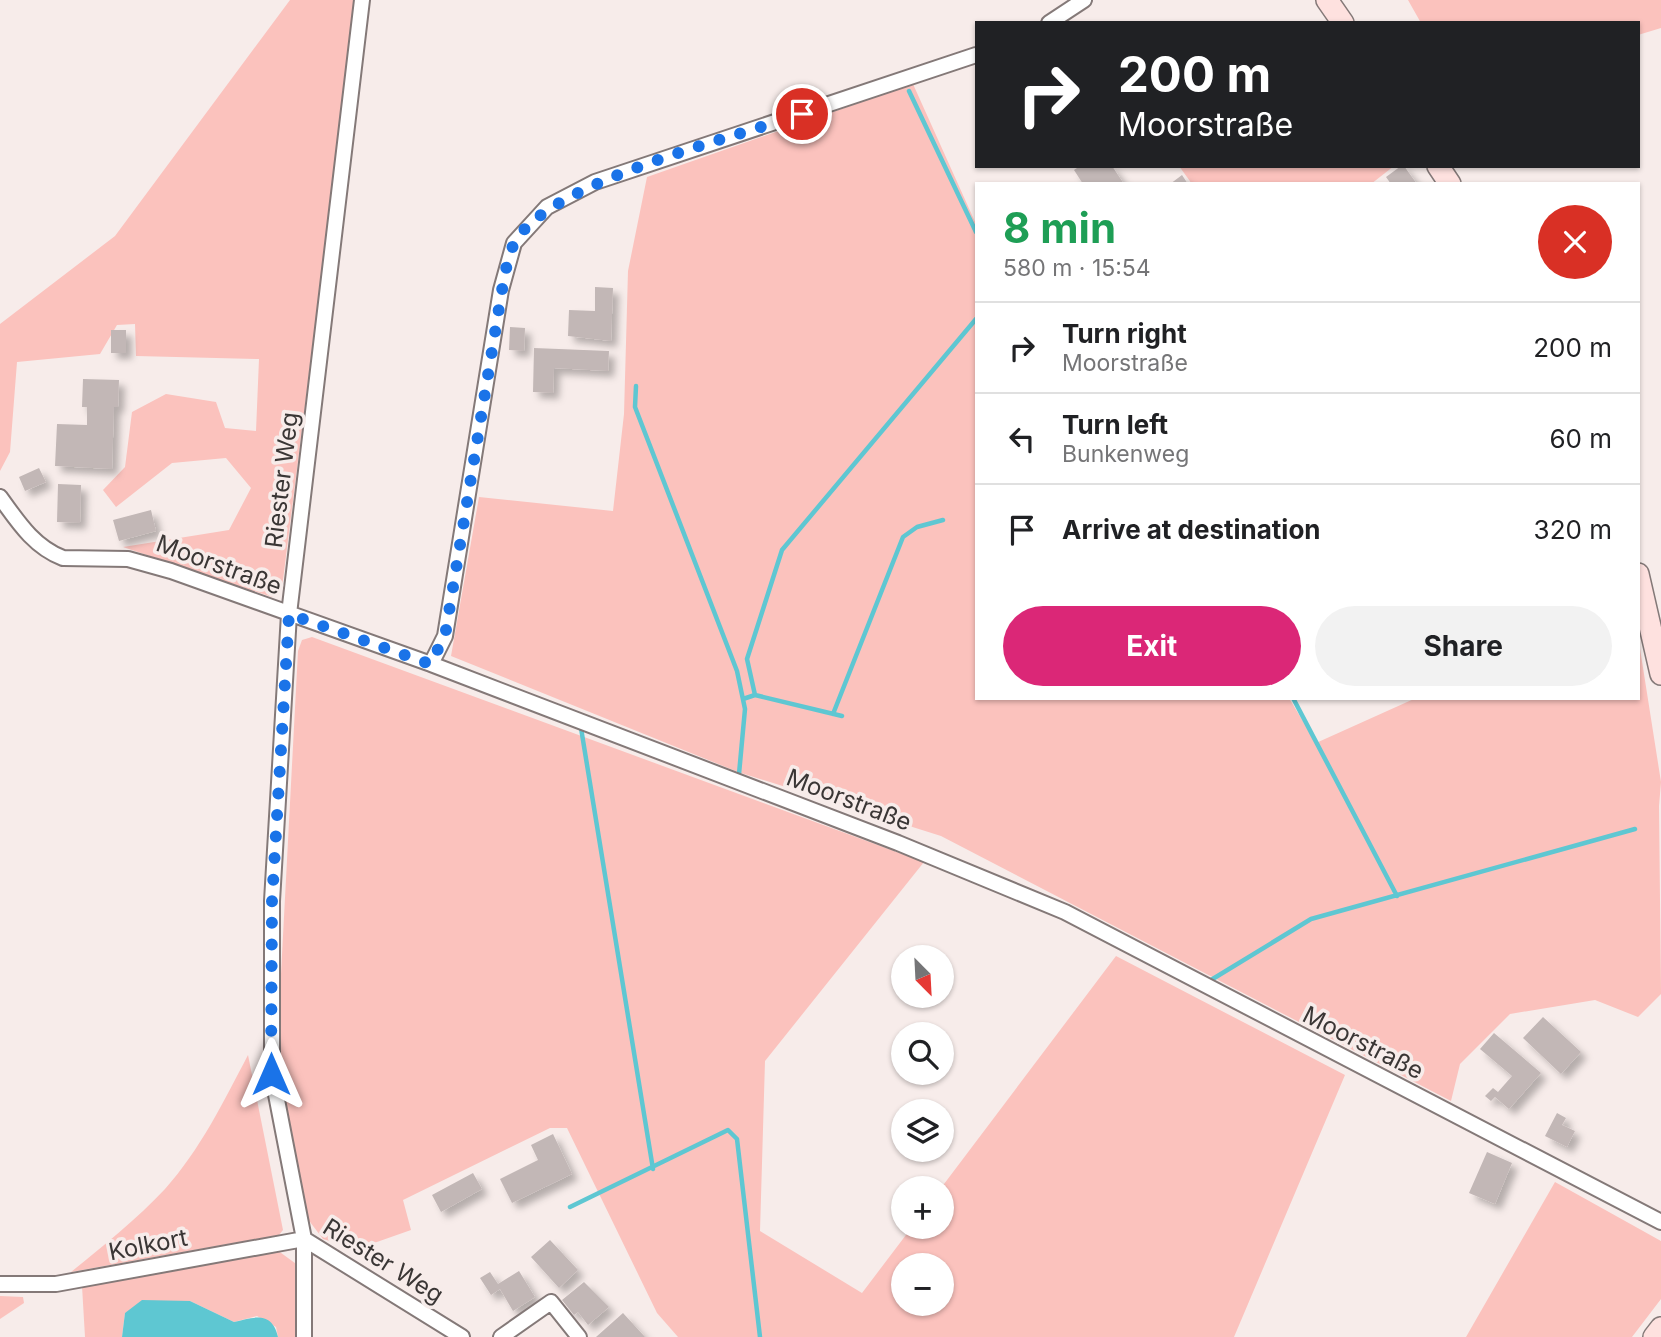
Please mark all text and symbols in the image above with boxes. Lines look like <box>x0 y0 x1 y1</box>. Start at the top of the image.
text: 200 m <box>1118 45 1271 104</box>
icon: right <box>1003 49 1094 140</box>
pin <box>772 84 832 144</box>
icon: arrive <box>783 95 821 133</box>
text: Moorstraße <box>1118 105 1293 144</box>
text: 8 min <box>1003 202 1116 253</box>
button: close <box>1538 205 1612 279</box>
text: 580 m · 15:54 <box>1003 254 1151 282</box>
text: Turn right <box>1062 318 1187 349</box>
icon: right <box>1003 329 1041 367</box>
text: 200 m <box>1533 332 1612 363</box>
text: Moorstraße <box>1062 349 1188 377</box>
text: Turn left <box>1062 409 1168 440</box>
street label: Riester Weg <box>259 410 304 549</box>
icon: left <box>1003 420 1041 458</box>
text: 60 m <box>1549 423 1612 454</box>
text: Bunkenweg <box>1062 440 1189 468</box>
icon: arrive <box>1003 511 1041 549</box>
text: Arrive at destination <box>1062 514 1321 545</box>
text: 320 m <box>1534 514 1612 545</box>
street label: Moorstraße <box>153 528 286 601</box>
button: Exit <box>1003 606 1301 686</box>
button: Share <box>1315 606 1612 686</box>
street label: Moorstraße <box>783 762 916 837</box>
north arrow <box>891 945 954 1008</box>
map controls <box>891 945 954 1316</box>
street label: Moorstraße <box>1298 1000 1428 1085</box>
button: search <box>891 1022 954 1085</box>
position arrow <box>234 1037 308 1111</box>
button: layers <box>891 1099 954 1162</box>
button: + <box>891 1176 954 1239</box>
street label: Riester Weg <box>318 1212 449 1309</box>
street label: Kolkort <box>106 1223 190 1266</box>
button: − <box>891 1253 954 1316</box>

